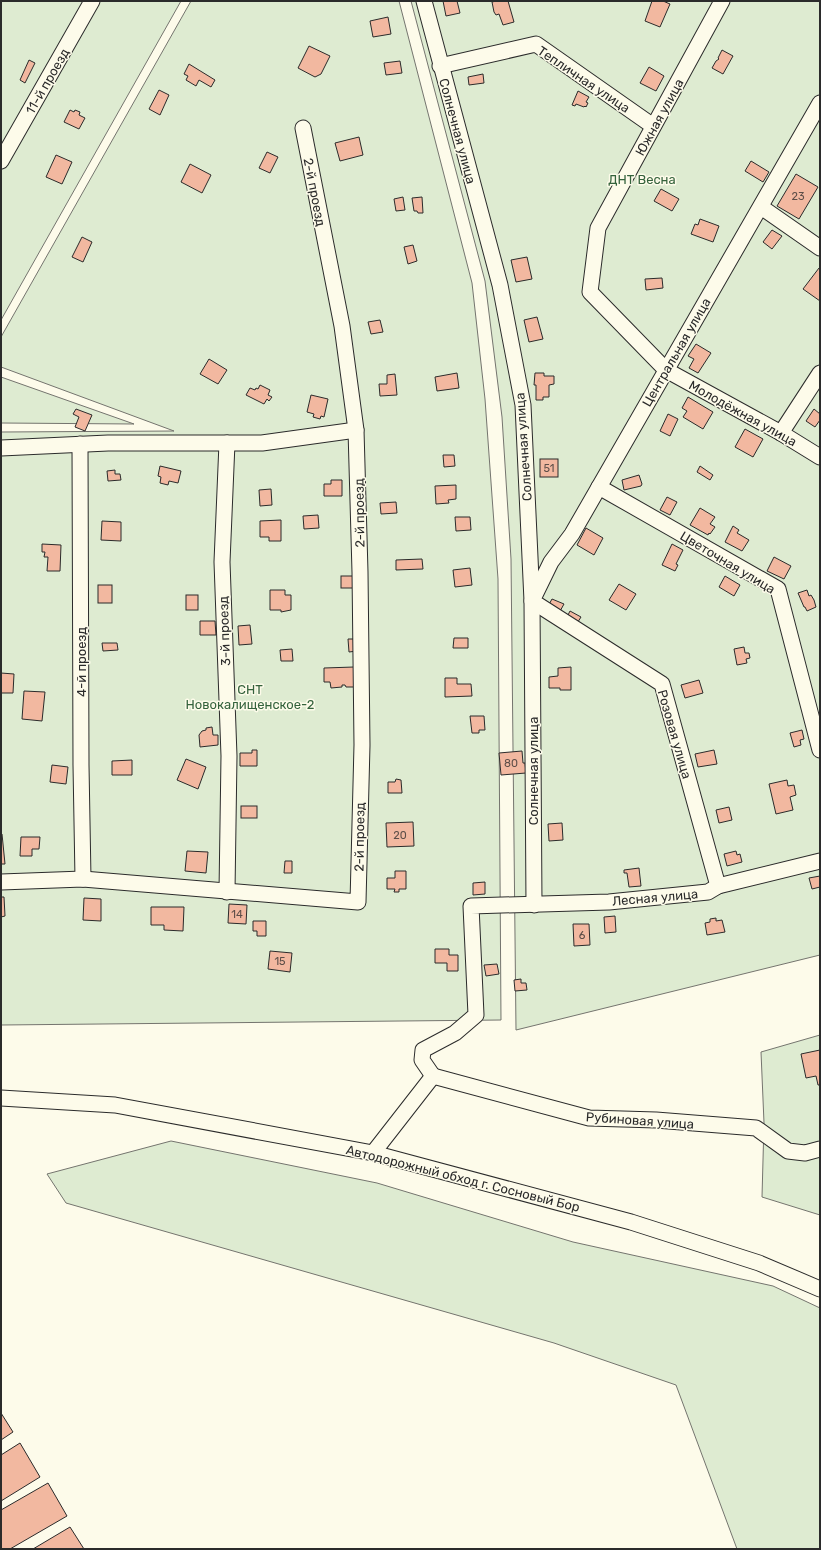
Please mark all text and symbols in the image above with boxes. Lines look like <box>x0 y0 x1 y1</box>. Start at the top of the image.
street label: Тепличная улица <box>535 43 633 116</box>
street label: 11-й проезд <box>23 46 72 117</box>
street label: Южная улица <box>632 76 687 158</box>
street label: Солнечная улица <box>436 77 479 186</box>
street label: 2-й проезд <box>301 157 329 228</box>
park label: ДНТ Весна <box>608 172 676 187</box>
house number: 23 <box>791 190 805 203</box>
street label: Центральная улица <box>639 295 714 409</box>
street label: Молодёжная улица <box>686 378 799 449</box>
street label: Солнечная улица <box>512 392 535 502</box>
house number: 51 <box>543 462 555 475</box>
street label: 2-й проезд <box>351 478 368 548</box>
street label: Цветочная улица <box>678 528 778 597</box>
street label: 3-й проезд <box>216 596 233 666</box>
street label: 4-й проезд <box>74 627 89 697</box>
park label: СНТ Новокалищенское-2 <box>186 682 314 712</box>
street label: Розовая улица <box>655 688 694 780</box>
street label: Солнечная улица <box>526 717 541 825</box>
house number: 80 <box>504 757 518 770</box>
street label: 2-й проезд <box>351 802 368 872</box>
house number: 20 <box>393 829 407 842</box>
street label: Лесная улица <box>611 886 699 909</box>
house number: 14 <box>231 908 243 921</box>
house number: 6 <box>579 929 586 942</box>
house number: 15 <box>274 955 286 968</box>
street label: Рубиновая улица <box>585 1109 695 1132</box>
street label: Автодорожный обход г. Сосновый Бор <box>344 1142 582 1215</box>

